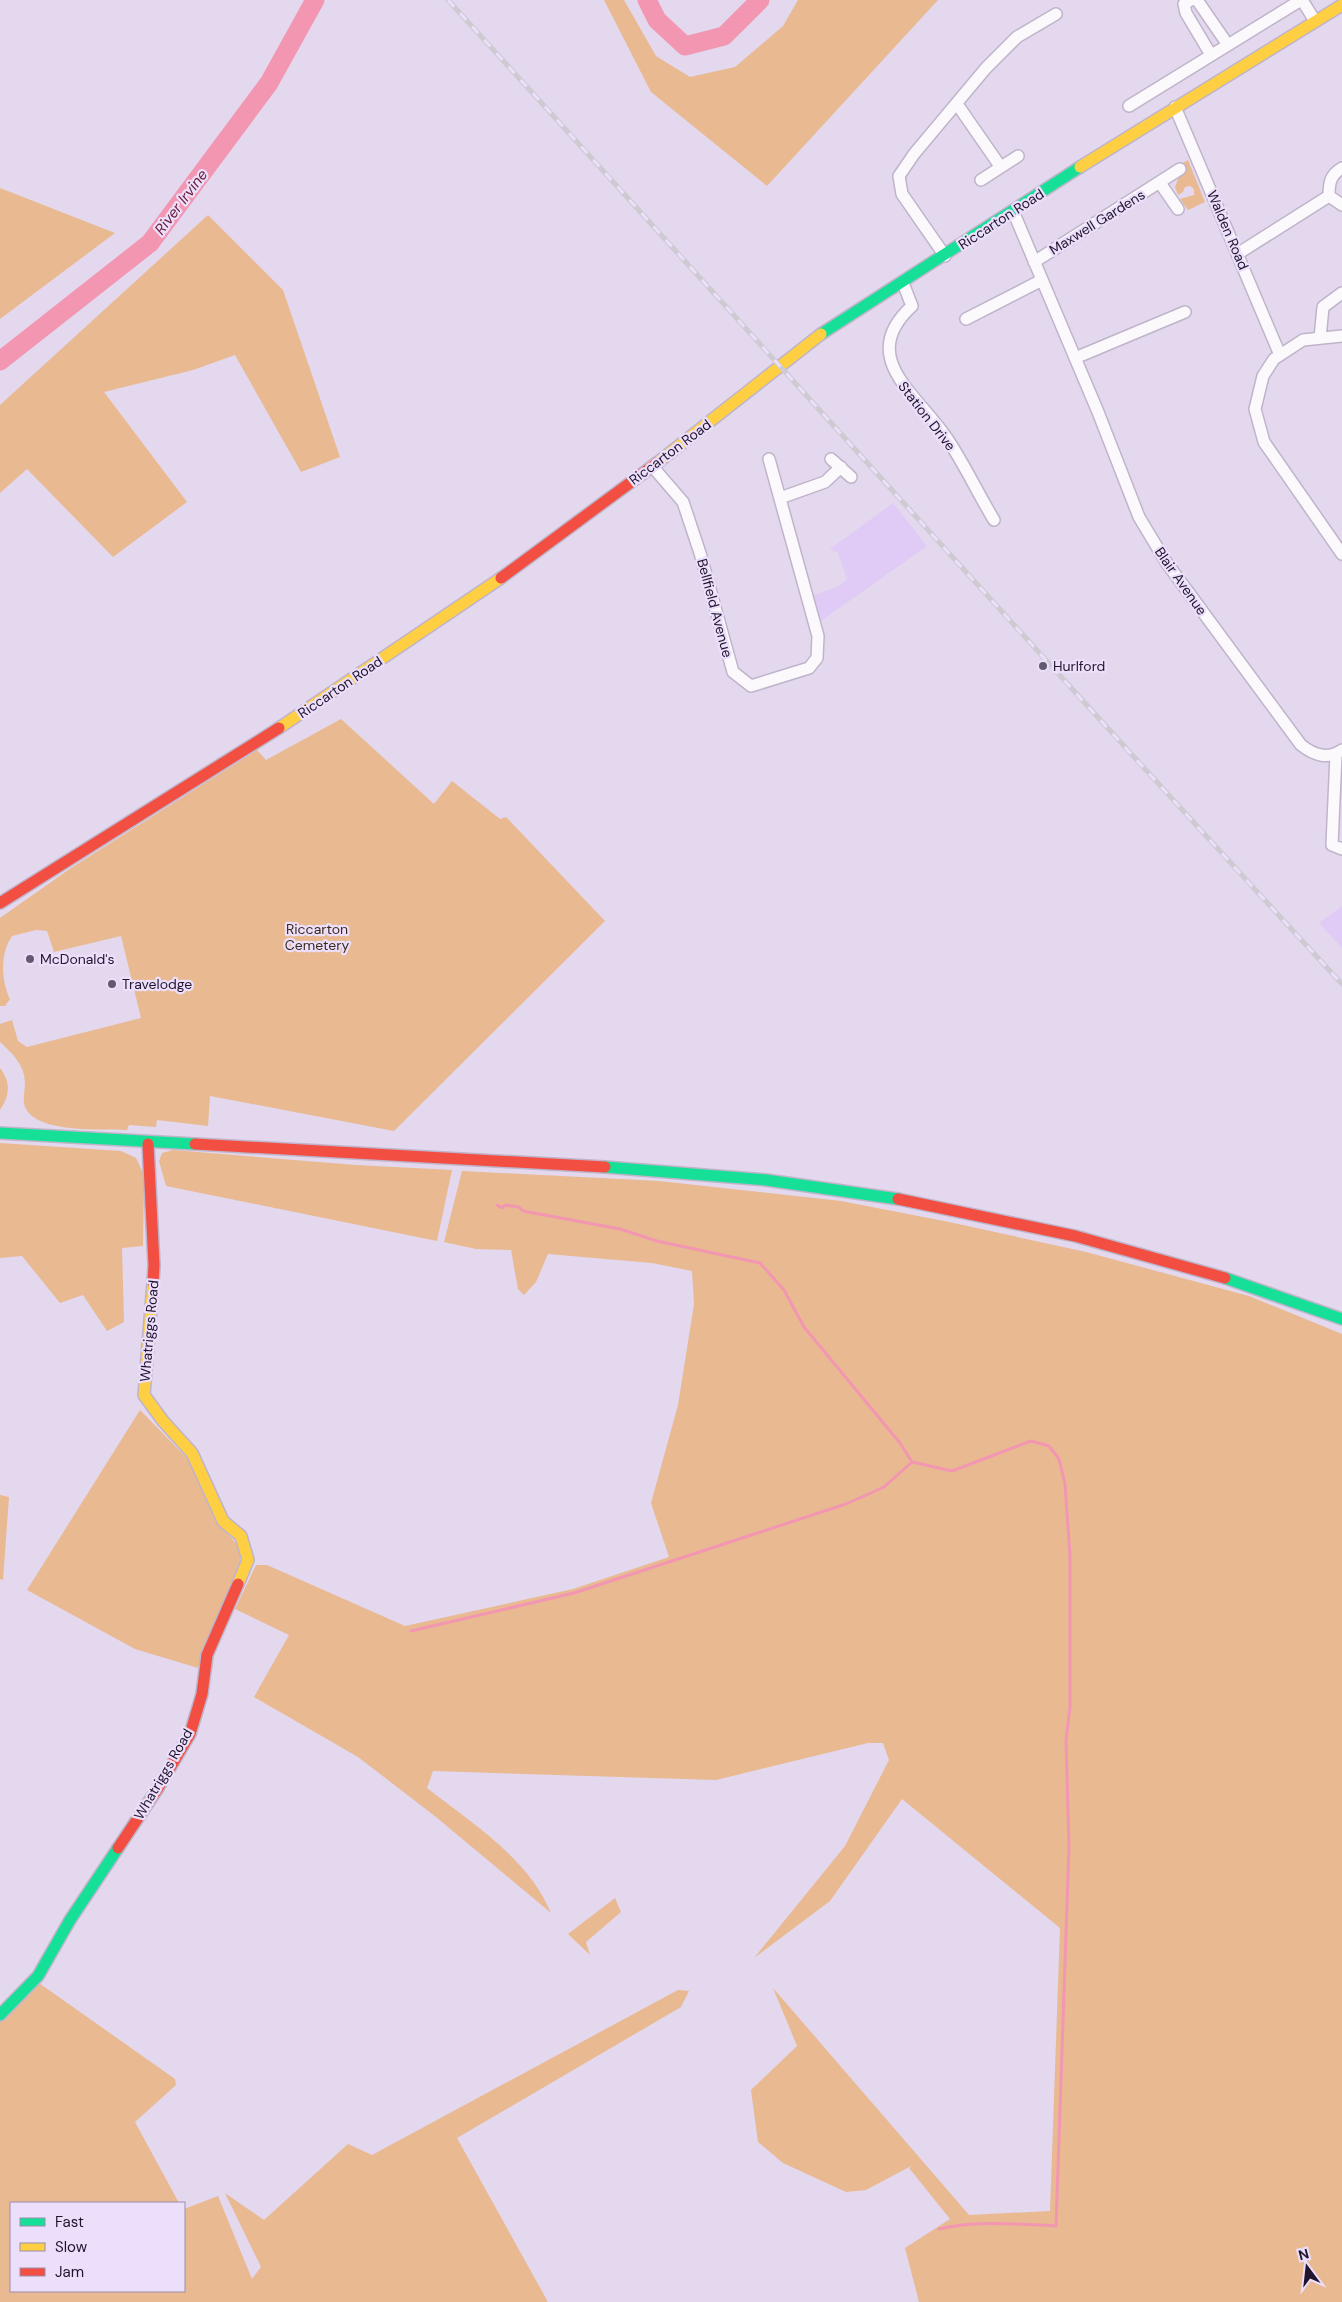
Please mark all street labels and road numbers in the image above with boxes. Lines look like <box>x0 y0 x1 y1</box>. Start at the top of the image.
street label: Riccarton Road <box>955 185 1047 253</box>
street label: Maxwell Gardens <box>1046 185 1148 259</box>
street label: Walden Road <box>1203 188 1253 272</box>
street label: Station Drive <box>894 378 960 454</box>
street label: Riccarton Road <box>625 415 715 489</box>
street label: Blair Avenue <box>1151 543 1211 619</box>
street label: Bellfield Avenue <box>693 557 737 659</box>
street label: Riccarton Road <box>294 652 386 722</box>
street label: Whatriggs Road <box>136 1279 162 1383</box>
street label: Whatriggs Road <box>130 1725 196 1823</box>

